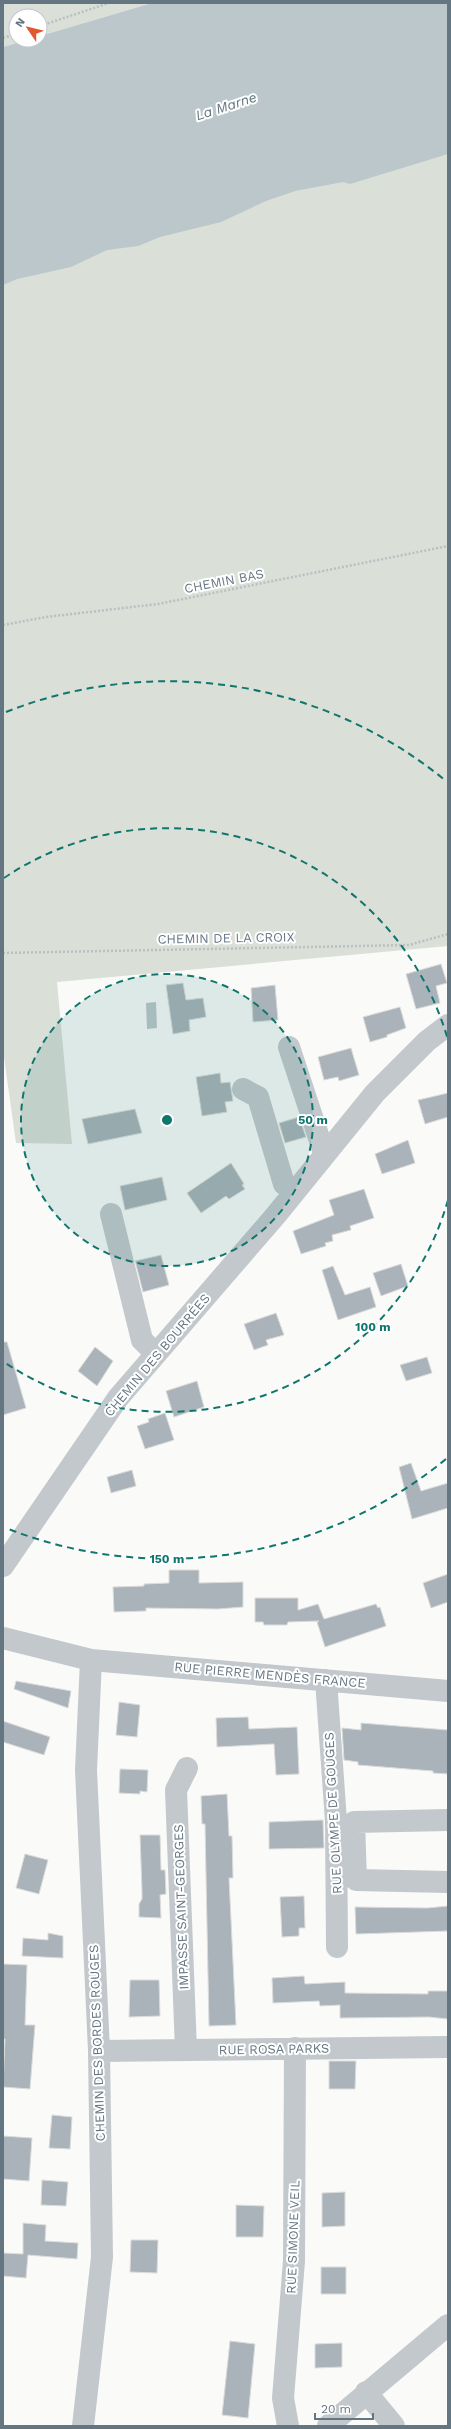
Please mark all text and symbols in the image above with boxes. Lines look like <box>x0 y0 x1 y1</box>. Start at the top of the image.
north arrow <box>8 8 48 48</box>
text: N <box>13 15 28 30</box>
water label: La Marne <box>193 89 259 123</box>
street label: CHEMIN BAS <box>183 566 265 596</box>
street label: CHEMIN DE LA CROIX <box>157 929 295 947</box>
centre of rings <box>160 1113 174 1127</box>
text: 50 m <box>298 1113 328 1127</box>
street label: CHEMIN DES BOURRÉES <box>100 1290 213 1419</box>
text: 100 m <box>355 1320 391 1334</box>
text: 150 m <box>150 1552 184 1566</box>
street label: RUE PIERRE MENDÈS FRANCE <box>174 1658 366 1691</box>
street label: RUE OLYMPE DE GOUGES <box>321 1732 345 1894</box>
street label: IMPASSE SAINT-GEORGES <box>171 1824 191 1990</box>
street label: CHEMIN DES BORDES ROUGES <box>86 1944 108 2142</box>
street label: RUE ROSA PARKS <box>219 2041 329 2057</box>
street label: RUE SIMONE VEIL <box>284 2180 302 2294</box>
scale bar <box>315 2395 373 2421</box>
text: 20 m <box>321 2402 351 2416</box>

